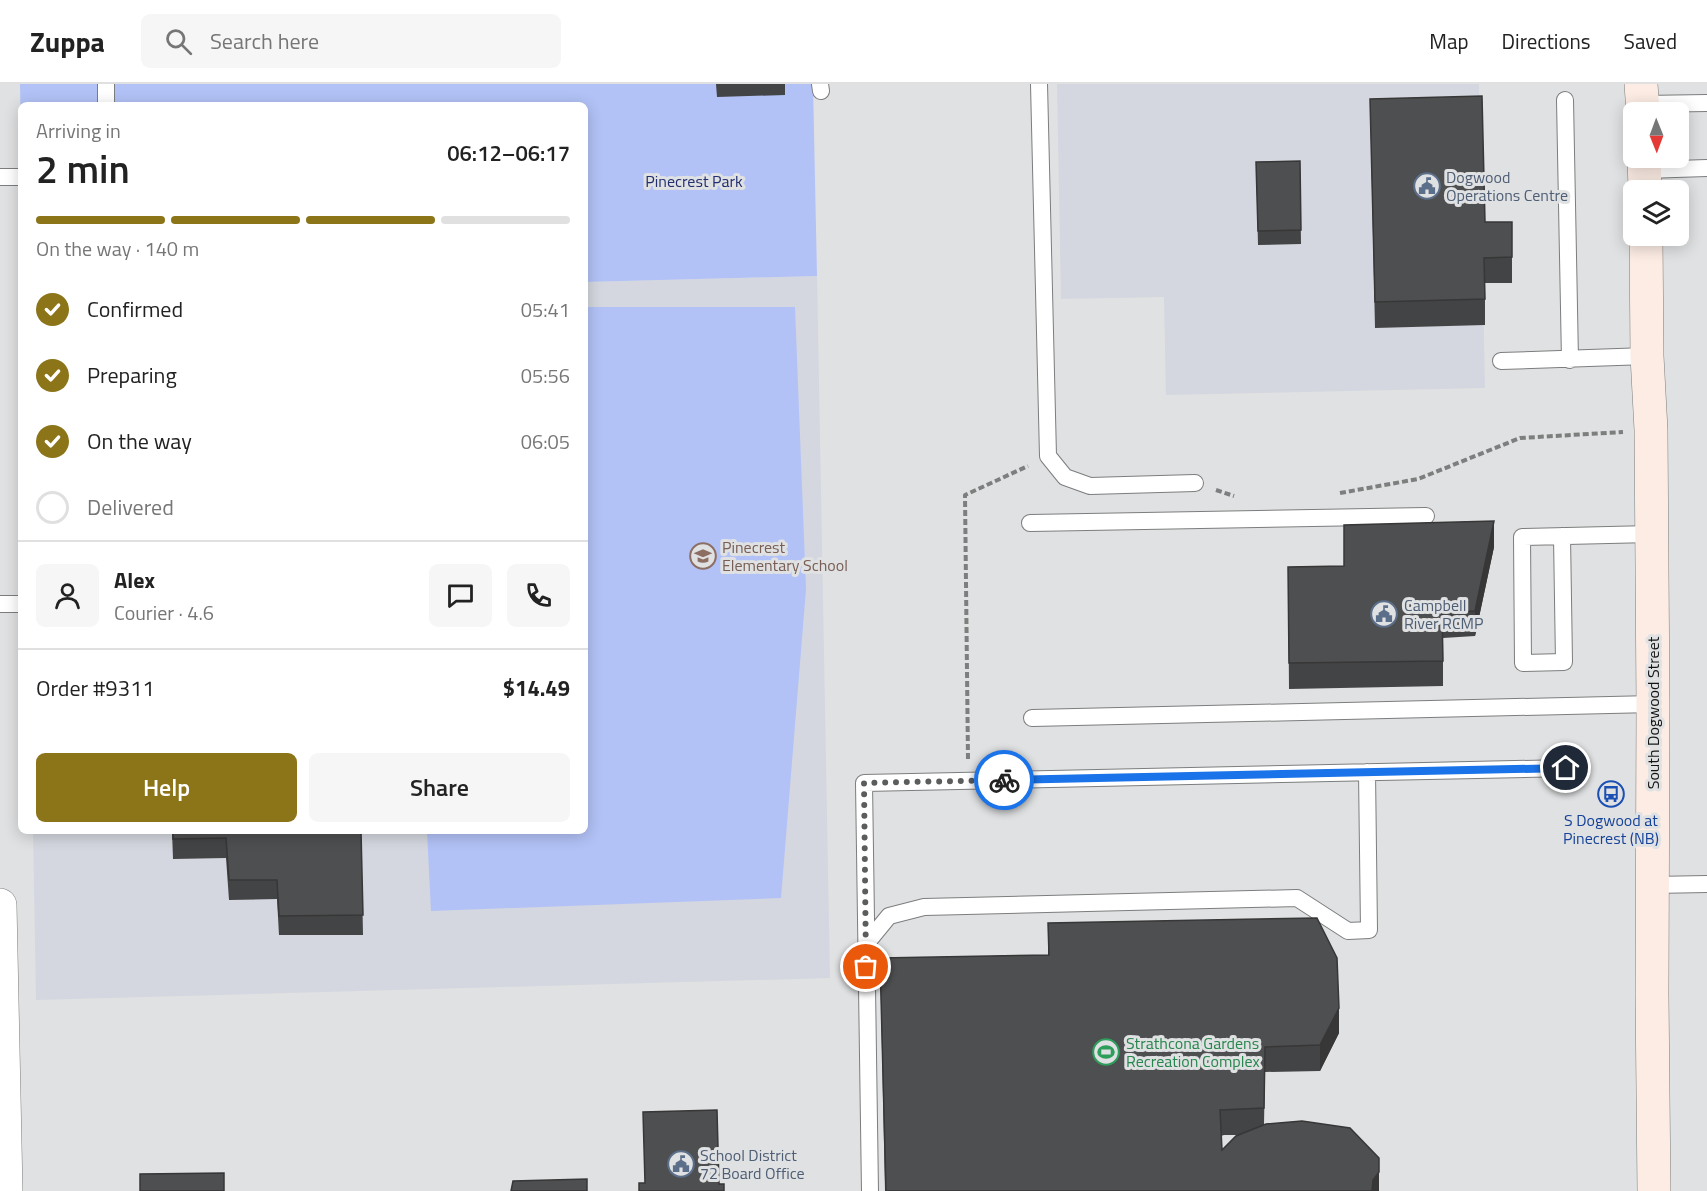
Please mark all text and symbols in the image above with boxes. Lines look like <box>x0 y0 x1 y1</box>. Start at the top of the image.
search box <box>141 14 561 68</box>
text: Zuppa <box>30 20 105 63</box>
text: Search here <box>210 24 319 58</box>
icon: search <box>162 25 195 58</box>
text: Map <box>1429 25 1469 57</box>
text: Directions <box>1502 25 1591 57</box>
text: Saved <box>1624 25 1677 57</box>
north arrow <box>1623 102 1689 168</box>
map controls <box>1623 102 1689 246</box>
text: Arriving in <box>36 115 121 146</box>
text: 06:12–06:17 <box>447 136 570 170</box>
text: 2 min <box>36 139 130 198</box>
place label: Dogwood Operations Centre <box>1446 165 1568 207</box>
park label: Pinecrest Park <box>645 169 743 193</box>
public building icon: Dogwood Operations Centre <box>1412 171 1442 201</box>
button: layers <box>1623 180 1689 246</box>
text: On the way · 140 m <box>36 233 199 264</box>
text: Confirmed <box>87 292 183 326</box>
icon: check <box>36 293 69 326</box>
text: 05:41 <box>521 294 570 325</box>
text: Preparing <box>87 358 177 392</box>
icon: check <box>36 359 69 392</box>
text: 05:56 <box>521 360 570 391</box>
text: On the way <box>87 424 192 458</box>
icon: check <box>36 425 69 458</box>
text: 06:05 <box>521 426 570 457</box>
text: Delivered <box>87 490 174 524</box>
place label: Pinecrest Elementary School <box>722 535 848 577</box>
school or university icon: Pinecrest Elementary School <box>688 541 718 571</box>
text: Alex <box>114 563 155 597</box>
button: person <box>36 564 99 627</box>
button: chat <box>429 564 492 627</box>
button: phone <box>507 564 570 627</box>
place label: Campbell River RCMP <box>1404 593 1484 635</box>
text: Courier · 4.6 <box>114 597 214 628</box>
public building icon: Campbell River RCMP <box>1369 599 1399 629</box>
street label: South Dogwood Street <box>1641 636 1665 789</box>
text: Order #9311 <box>36 671 155 705</box>
text: $14.49 <box>503 671 570 705</box>
pin <box>1540 742 1591 793</box>
courier <box>974 750 1034 810</box>
icon: home <box>1549 751 1582 784</box>
button: Help <box>36 753 297 822</box>
button: Share <box>309 753 570 822</box>
icon: bike <box>988 764 1021 797</box>
bus stop icon: S Dogwood at Pinecrest (NB) <box>1596 779 1626 809</box>
place label: S Dogwood at Pinecrest (NB) <box>1563 808 1659 850</box>
pin <box>840 941 891 992</box>
icon: bag <box>849 950 882 983</box>
place label: Strathcona Gardens Recreation Complex <box>1126 1031 1260 1073</box>
sports icon: Strathcona Gardens Recreation Complex <box>1091 1037 1121 1067</box>
place label: School District 72 Board Office <box>700 1143 805 1185</box>
public building icon: School District 72 Board Office <box>666 1149 696 1179</box>

